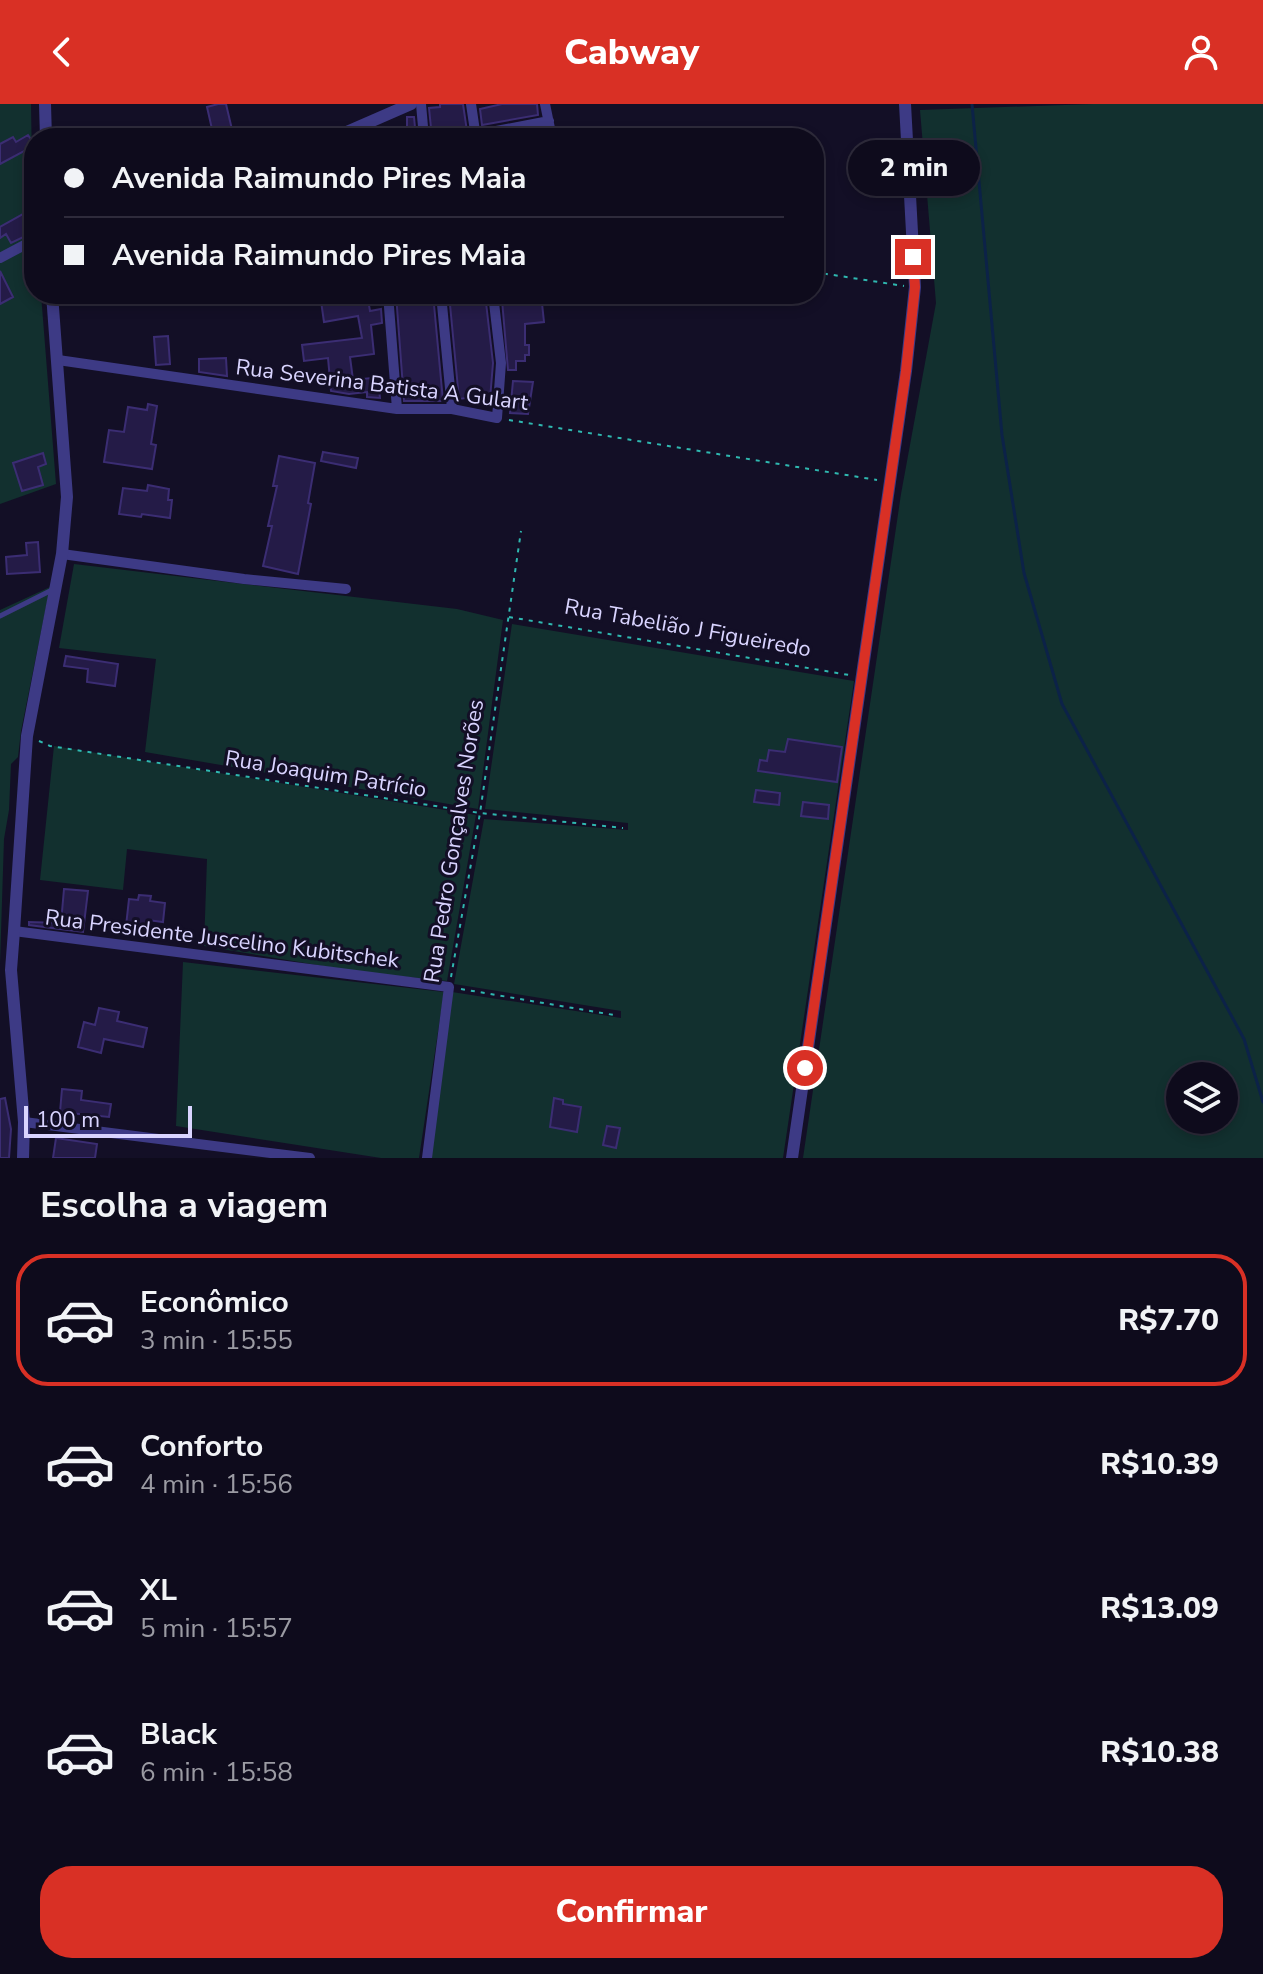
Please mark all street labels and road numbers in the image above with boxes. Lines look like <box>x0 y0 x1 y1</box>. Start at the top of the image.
street label: Rua Severina Batista A Gulart <box>234 352 530 418</box>
street label: Rua Tabelião J Figueiredo <box>562 592 813 664</box>
street label: Rua Pedro Gonçalves Norões <box>417 697 491 985</box>
street label: Rua Joaquim Patrício <box>223 743 429 805</box>
street label: Rua Presidente Juscelino Kubitschek <box>43 902 402 976</box>

